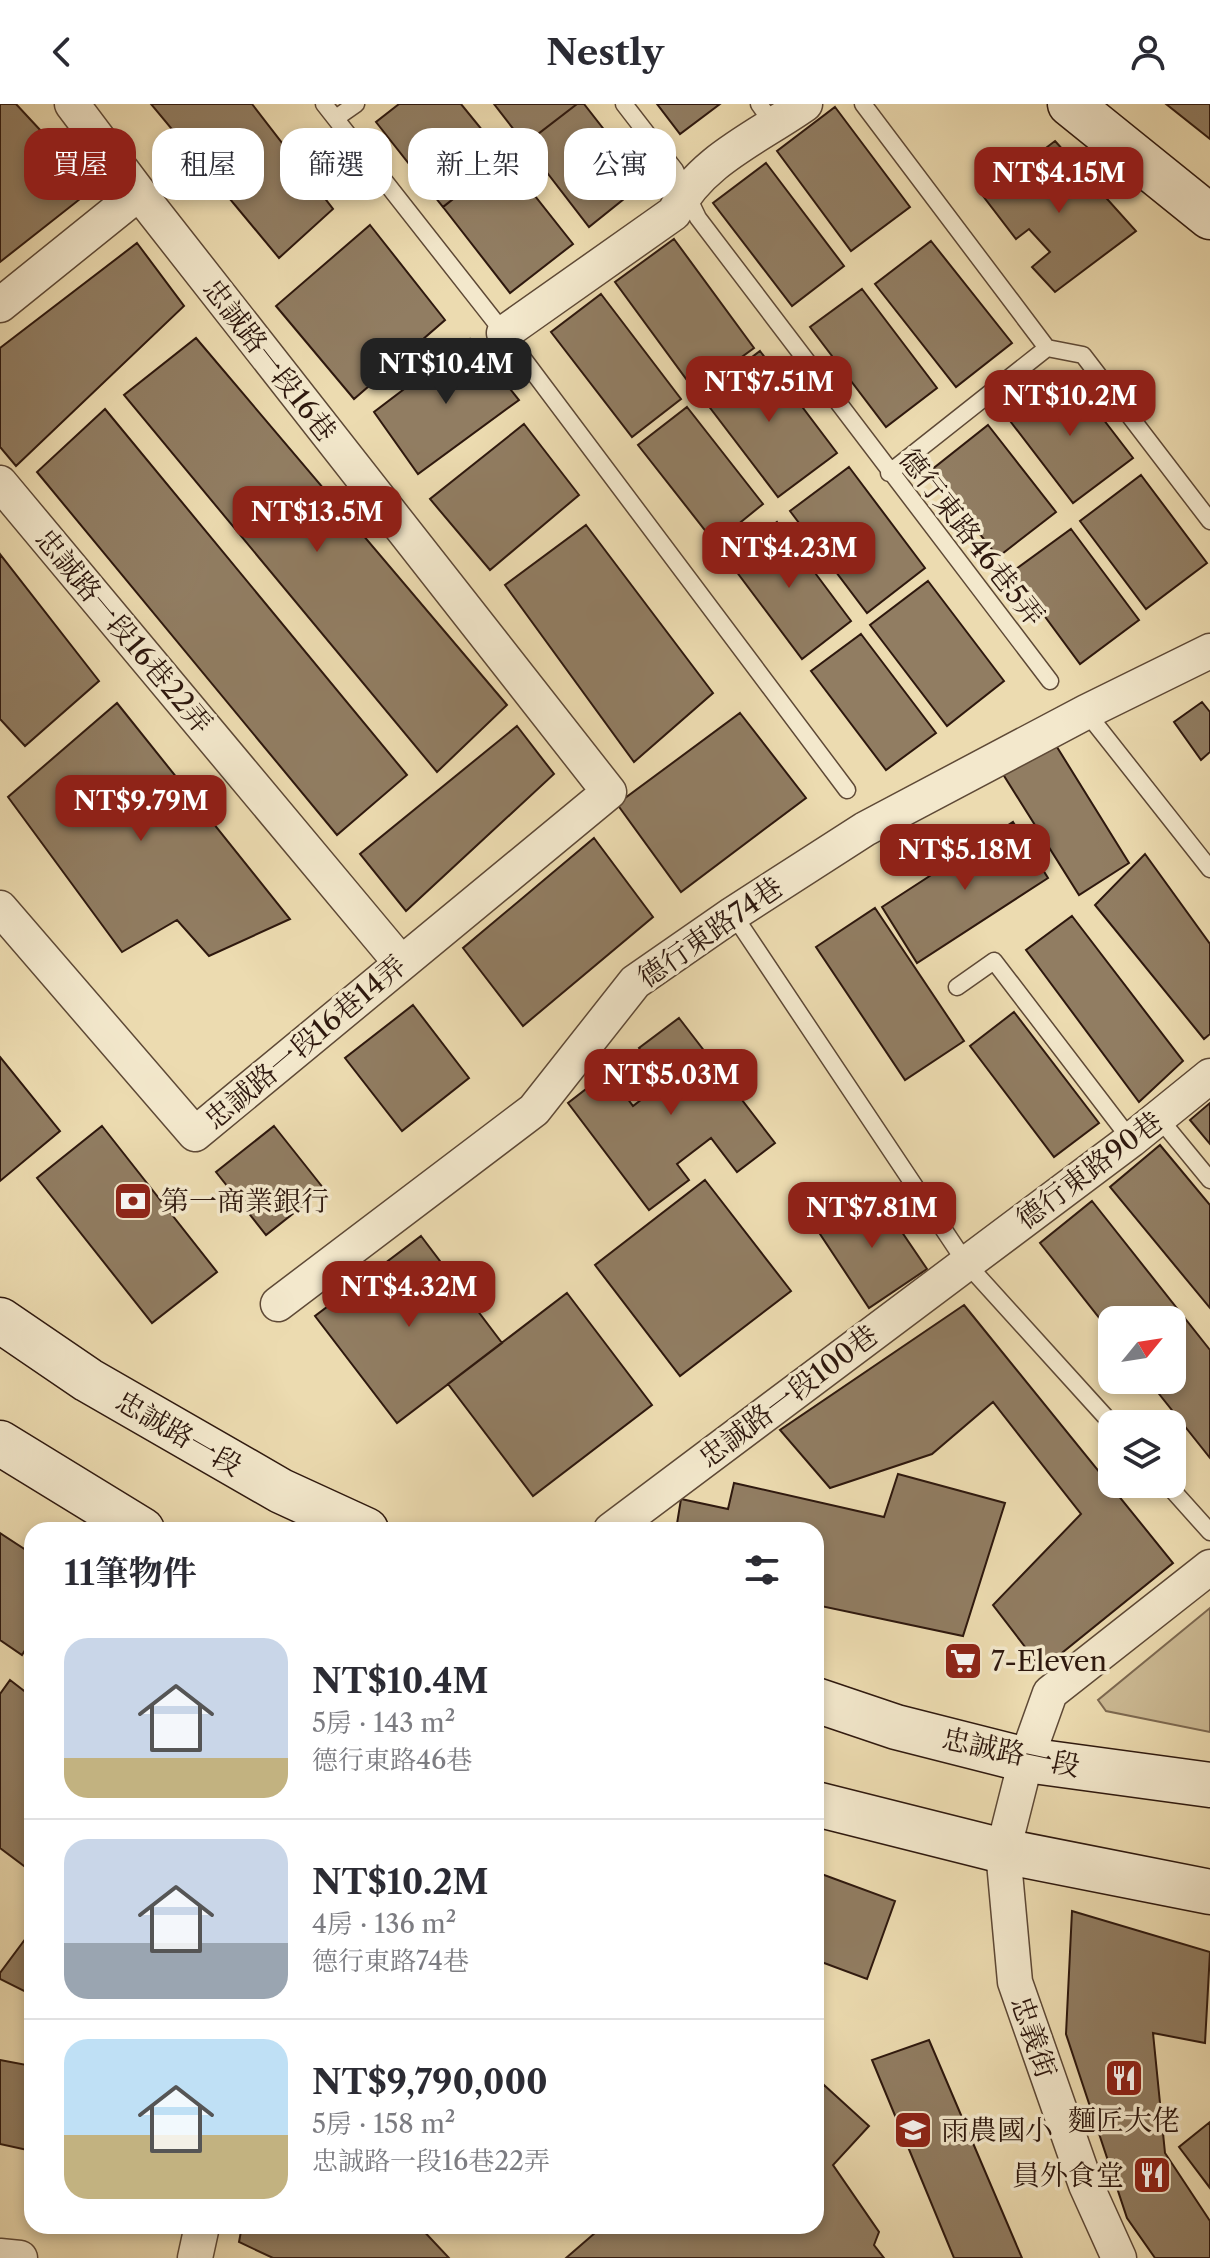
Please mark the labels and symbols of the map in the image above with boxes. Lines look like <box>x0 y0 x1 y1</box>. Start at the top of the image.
pin: NT$4.15M <box>976 147 1142 215</box>
street label: 忠誠路一段16巷 <box>196 272 344 448</box>
pin: NT$10.4M <box>363 338 529 406</box>
pin: NT$7.51M <box>686 356 852 424</box>
pin: NT$10.2M <box>987 370 1153 438</box>
street label: 德行東路46巷5弄 <box>892 442 1052 632</box>
pin: NT$13.5M <box>234 486 400 554</box>
street label: 忠誠路一段16巷22弄 <box>29 522 219 740</box>
pin: NT$4.23M <box>706 522 872 590</box>
pin: NT$9.79M <box>58 775 224 843</box>
pin: NT$5.18M <box>882 824 1048 892</box>
street label: 德行東路74巷 <box>631 870 789 994</box>
street label: 忠誠路一段16巷14弄 <box>197 948 413 1136</box>
pin: NT$5.03M <box>588 1049 754 1117</box>
street label: 德行東路90巷 <box>1009 1104 1169 1236</box>
bank icon: 第一商業銀行 <box>112 1180 154 1222</box>
pin: NT$7.81M <box>789 1182 955 1250</box>
place label: 第一商業銀行 <box>161 1184 329 1218</box>
pin: NT$4.32M <box>326 1261 492 1329</box>
north arrow <box>1098 1306 1186 1394</box>
street label: 忠誠路一段100巷 <box>692 1318 884 1474</box>
street label: 忠誠路一段 <box>110 1383 248 1483</box>
supermarket icon: 7-Eleven <box>942 1640 984 1682</box>
place label: 7-Eleven <box>991 1644 1107 1678</box>
street label: 忠誠路一段 <box>939 1721 1083 1783</box>
street label: 忠義街 <box>1004 1992 1064 2082</box>
restaurant icon: 麵匠大佬 <box>1103 2057 1145 2099</box>
place label: 麵匠大佬 <box>1068 2103 1180 2137</box>
school or university icon: 雨農國小 <box>892 2109 934 2151</box>
place label: 雨農國小 <box>941 2113 1053 2147</box>
restaurant icon: 員外食堂 <box>1131 2154 1173 2196</box>
place label: 員外食堂 <box>1012 2158 1124 2192</box>

